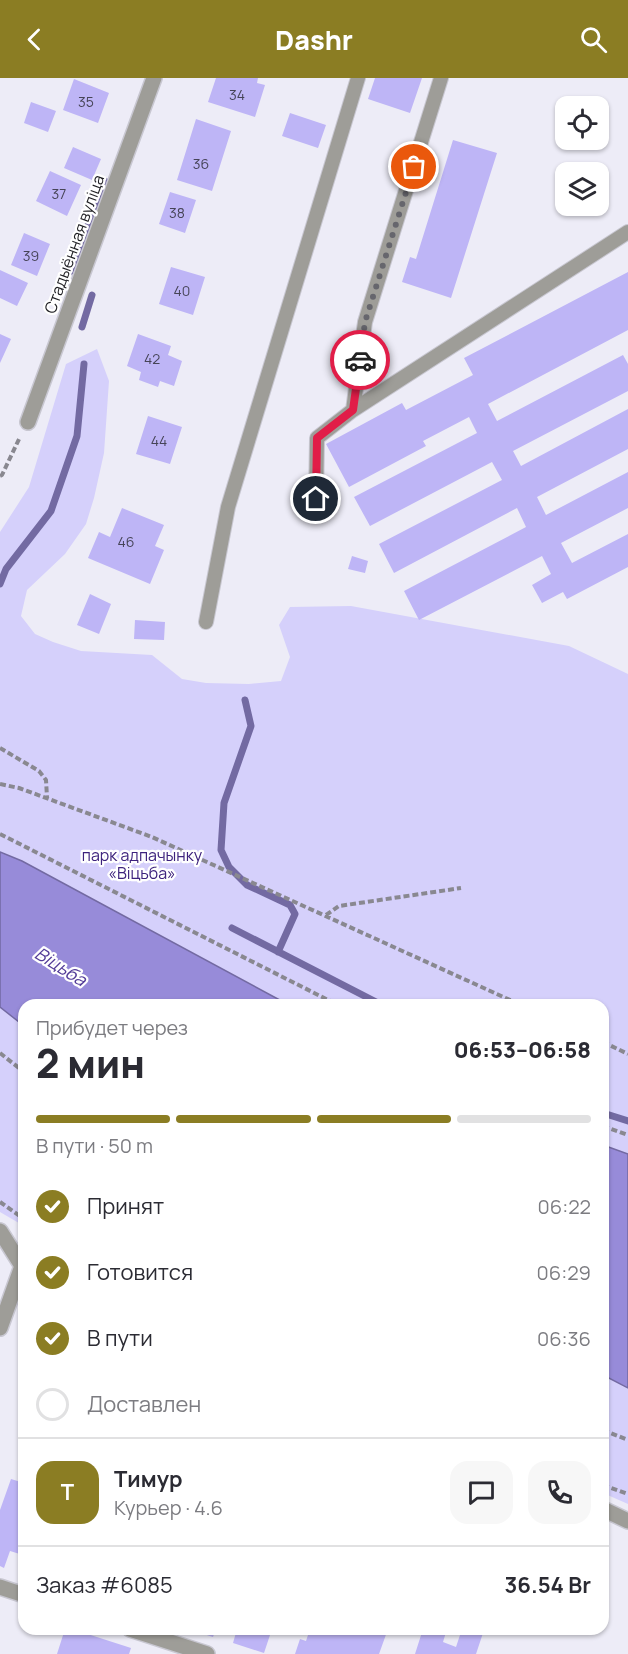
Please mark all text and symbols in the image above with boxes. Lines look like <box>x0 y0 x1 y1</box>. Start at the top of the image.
text: Dashr <box>275 21 353 58</box>
icon: back <box>18 23 51 56</box>
icon: search <box>577 23 610 56</box>
house number: 34 <box>229 85 245 104</box>
house number: 35 <box>78 92 94 111</box>
map controls <box>555 96 609 216</box>
button: locate <box>555 96 609 150</box>
pin <box>388 141 439 192</box>
icon: bag <box>397 150 430 183</box>
house number: 36 <box>193 154 209 173</box>
button: layers <box>555 162 609 216</box>
street label: Стадыённая вуліца <box>39 172 109 316</box>
house number: 37 <box>52 184 66 203</box>
house number: 38 <box>169 203 185 222</box>
house number: 39 <box>23 246 39 265</box>
house number: 40 <box>174 281 190 300</box>
courier <box>330 330 390 390</box>
icon: car <box>344 344 377 377</box>
house number: 42 <box>144 349 160 368</box>
house number: 44 <box>151 431 167 450</box>
pin <box>290 473 341 524</box>
icon: home <box>299 482 332 515</box>
house number: 46 <box>118 532 134 551</box>
park label: парк адпачынку «Віцьба» <box>82 844 203 884</box>
water label: Віцьба <box>31 941 92 992</box>
text: Прибудет через <box>36 1014 188 1041</box>
text: 06:53–06:58 <box>454 1035 591 1065</box>
text: 2 мин <box>36 1036 145 1090</box>
text: В пути · 50 m <box>36 1132 153 1159</box>
icon: check <box>36 1190 69 1223</box>
text: Принят <box>87 1191 164 1221</box>
text: 06:22 <box>538 1193 591 1220</box>
icon: check <box>36 1256 69 1289</box>
text: Готовится <box>87 1257 193 1287</box>
text: 06:29 <box>537 1259 591 1286</box>
icon: check <box>36 1322 69 1355</box>
text: В пути <box>87 1323 153 1353</box>
text: 06:36 <box>537 1325 591 1352</box>
text: Доставлен <box>87 1389 201 1419</box>
button: chat <box>450 1461 513 1524</box>
button: phone <box>528 1461 591 1524</box>
text: Тимур <box>114 1464 183 1494</box>
text: Т <box>61 1477 74 1507</box>
text: Курьер · 4.6 <box>114 1494 223 1521</box>
text: Заказ #6085 <box>36 1570 173 1600</box>
text: 36.54 Br <box>505 1570 591 1600</box>

